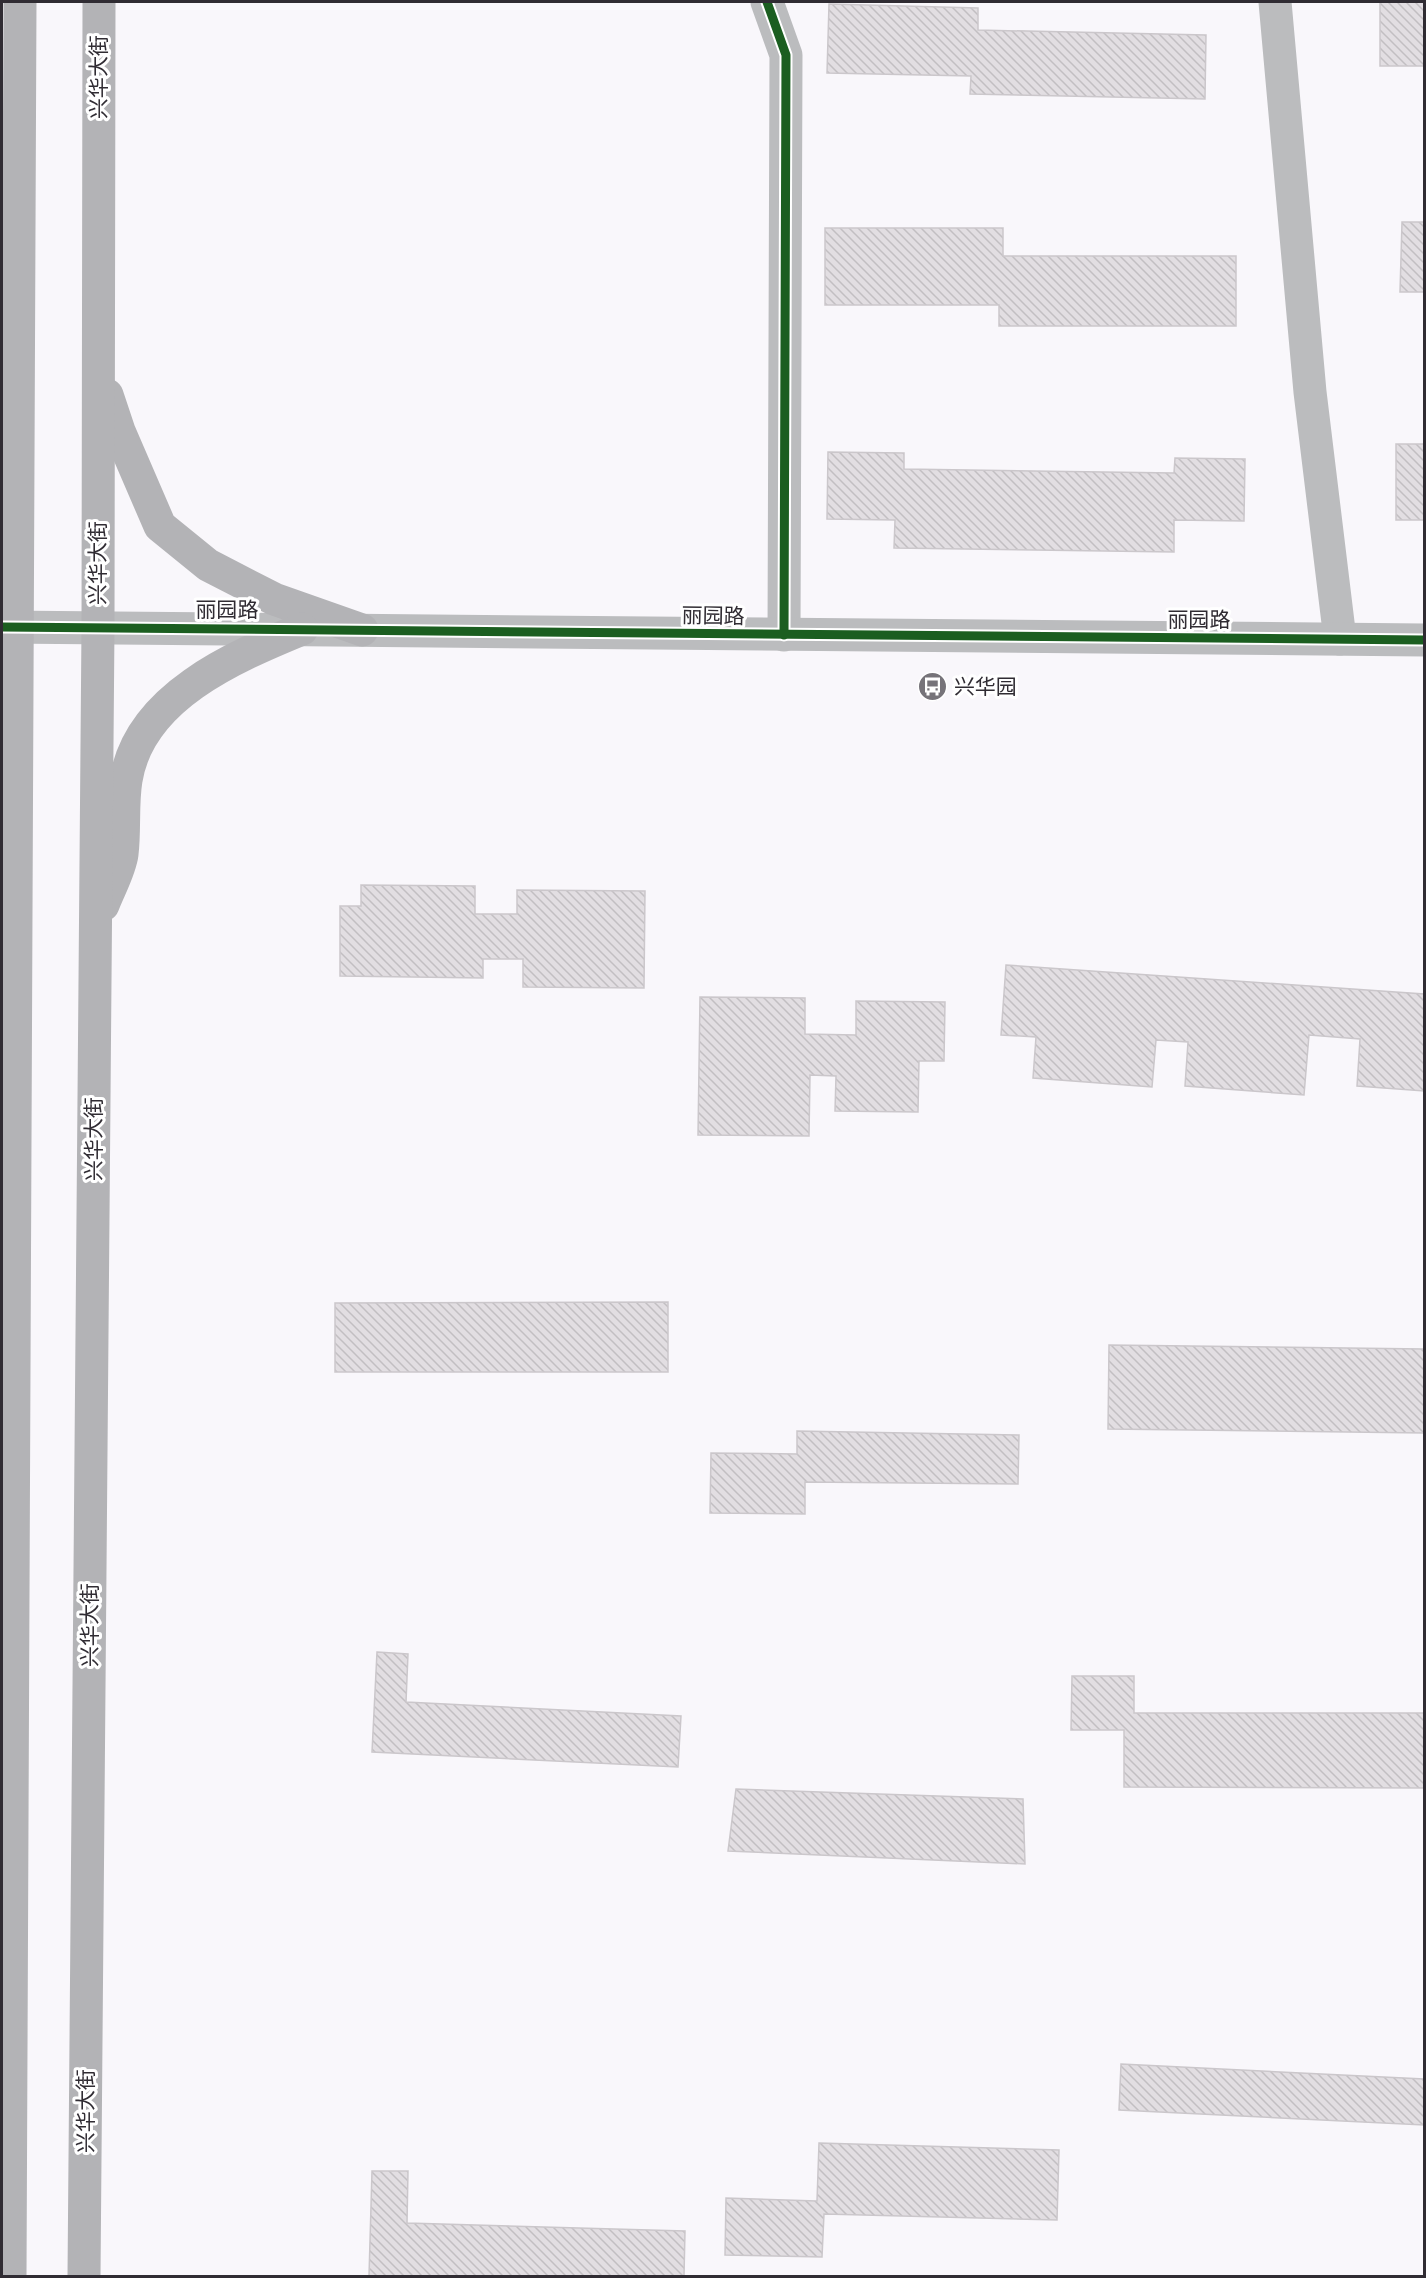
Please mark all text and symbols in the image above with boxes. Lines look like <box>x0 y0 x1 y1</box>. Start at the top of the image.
street label: 兴华大街 <box>81 35 112 119</box>
street label: 兴华大街 <box>80 521 111 605</box>
street label: 丽园路 <box>196 592 259 623</box>
street label: 丽园路 <box>681 597 745 630</box>
street label: 丽园路 <box>1168 602 1231 633</box>
place label: 兴华园 <box>954 669 1017 700</box>
bus stop icon: 兴华园 <box>917 671 949 703</box>
street label: 兴华大街 <box>76 1097 107 1181</box>
street label: 兴华大街 <box>72 1583 103 1667</box>
street label: 兴华大街 <box>68 2069 99 2153</box>

